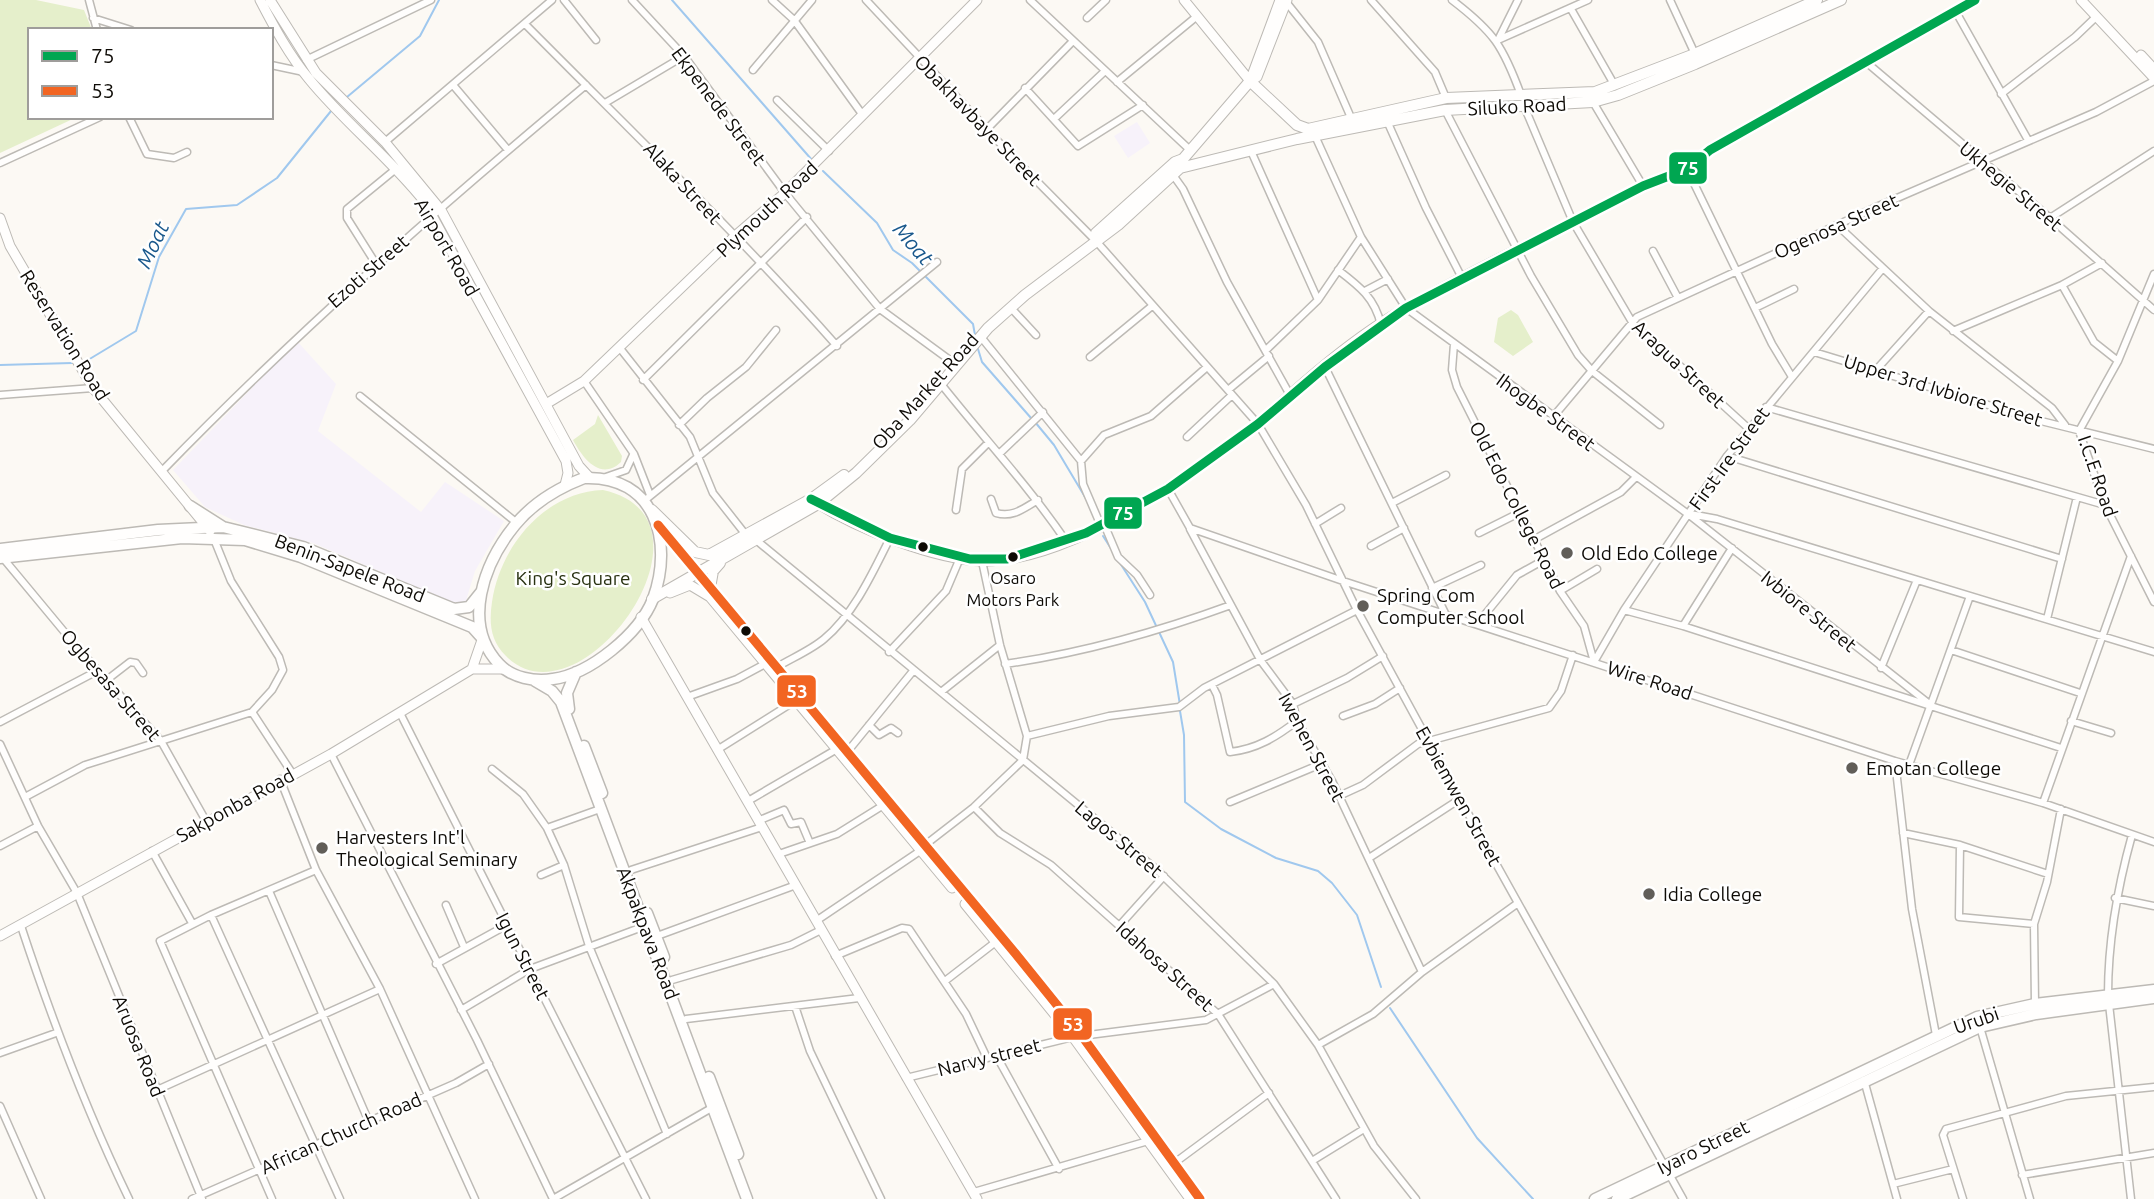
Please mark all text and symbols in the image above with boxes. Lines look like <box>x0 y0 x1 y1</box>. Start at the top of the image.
legend <box>28 28 273 119</box>
text: 75 <box>91 43 115 67</box>
street label: Ekpenede Street <box>667 43 771 170</box>
street label: Obakhavbaye Street <box>910 50 1046 190</box>
text: 53 <box>91 78 115 102</box>
street label: Siluko Road <box>1467 92 1567 120</box>
street label: Ukhegie Street <box>1955 137 2067 236</box>
street label: Alaka Street <box>640 138 727 229</box>
line badge: 75 <box>1668 151 1708 185</box>
street label: Plymouth Road <box>712 157 822 261</box>
text: 75 <box>1677 157 1699 179</box>
street label: Ogenosa Street <box>1771 189 1902 263</box>
street label: Airport Road <box>410 194 484 300</box>
water label: Moat <box>131 217 174 272</box>
water label: Moat <box>889 217 939 270</box>
street label: Ezoti Street <box>323 230 413 312</box>
street label: Reservation Road <box>16 266 114 404</box>
street label: Aragua Street <box>1628 316 1730 413</box>
street label: Oba Market Road <box>867 328 983 454</box>
street label: Upper 3rd Ivbiore Street <box>1841 349 2046 431</box>
street label: Ihogbe Street <box>1492 369 1600 456</box>
street label: First Ire Street <box>1684 402 1774 514</box>
street label: Old Edo College Road <box>1465 418 1569 592</box>
street label: I.C.E Road <box>2074 432 2122 520</box>
line badge: 75 <box>1103 496 1143 530</box>
text: 75 <box>1112 502 1134 524</box>
street label: Benin-Sapele Road <box>272 529 428 607</box>
unlabelled marker <box>916 540 930 554</box>
place label: Old Edo College <box>1581 542 1718 564</box>
marker: Old Edo College <box>1559 545 1575 561</box>
marker: Osaro Motors Park <box>1006 550 1020 564</box>
street label: Ivbiore Street <box>1757 566 1861 656</box>
park label: King's Square <box>516 567 630 589</box>
place label: Osaro Motors Park <box>967 568 1060 609</box>
place label: Spring Com Computer School <box>1377 584 1524 628</box>
marker: Spring Com Computer School <box>1355 598 1371 614</box>
unlabelled marker <box>739 624 753 638</box>
street label: Ogbesasa Street <box>57 625 166 746</box>
street label: Wire Road <box>1605 656 1695 704</box>
line badge: 53 <box>776 674 817 708</box>
text: 53 <box>786 680 808 702</box>
street label: Iwehen Street <box>1274 689 1350 805</box>
street label: Evbiemwen Street <box>1412 723 1507 870</box>
place label: Emotan College <box>1866 757 2001 779</box>
marker: Emotan College <box>1844 760 1860 776</box>
street label: Sakponba Road <box>172 764 298 846</box>
street label: Lagos Street <box>1071 796 1168 882</box>
place label: Harvesters Int'l Theological Seminary <box>336 826 517 870</box>
marker: Harvesters Int'l Theological Seminary <box>314 840 330 856</box>
street label: Akpakpava Road <box>613 863 683 1003</box>
place label: Idia College <box>1663 883 1762 905</box>
marker: Idia College <box>1641 886 1657 902</box>
street label: Igun Street <box>492 909 555 1004</box>
street label: Idahosa Street <box>1112 917 1219 1016</box>
street label: Aruosa Road <box>109 992 169 1100</box>
street label: Urubi <box>1950 1002 2002 1038</box>
line badge: 53 <box>1052 1007 1093 1041</box>
text: 53 <box>1062 1013 1084 1035</box>
street label: Narvy street <box>935 1033 1043 1080</box>
street label: African Church Road <box>257 1088 425 1178</box>
street label: Iyaro Street <box>1653 1115 1753 1179</box>

